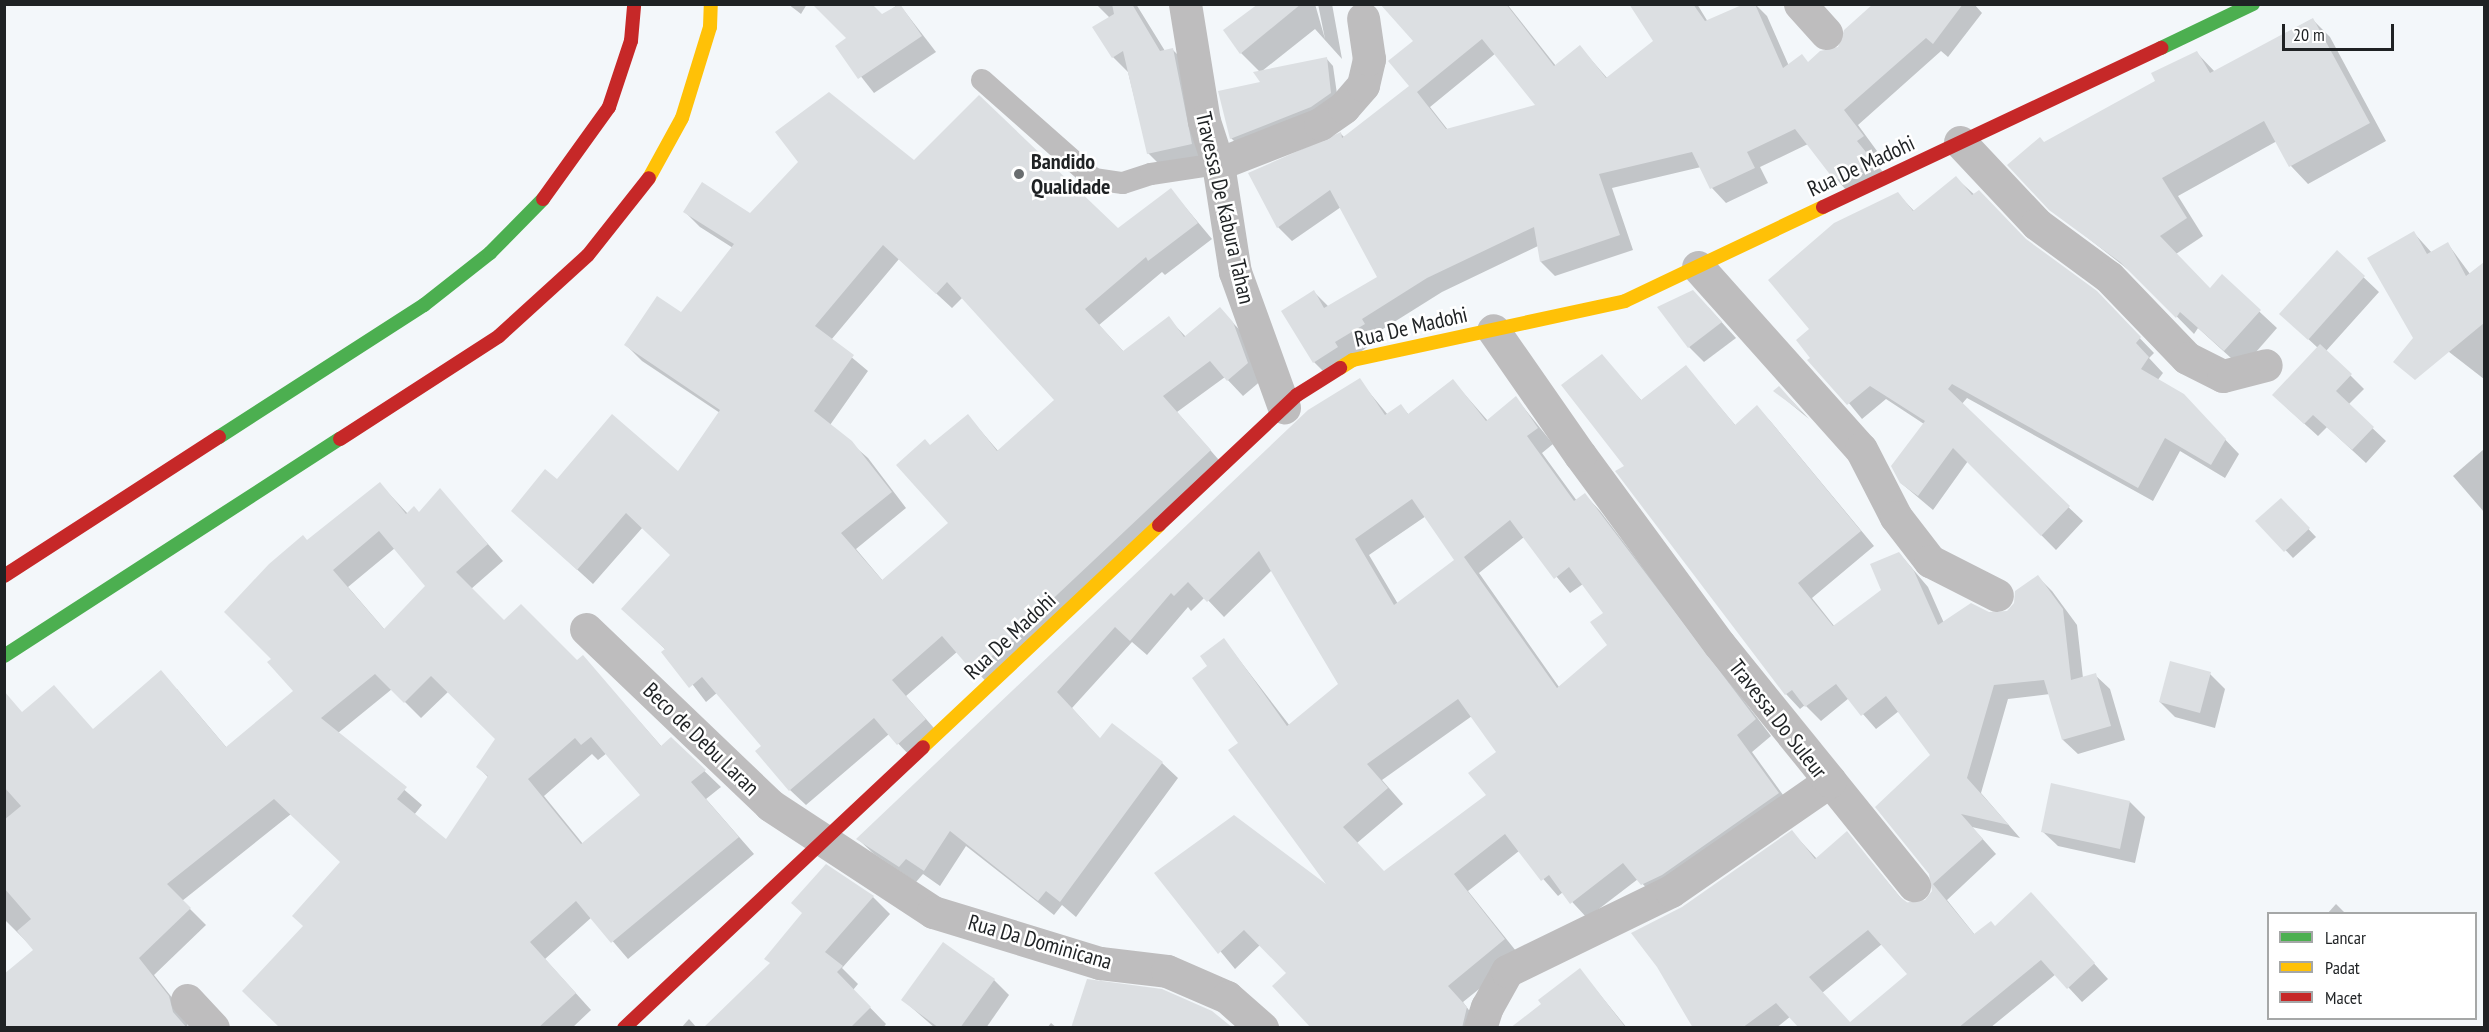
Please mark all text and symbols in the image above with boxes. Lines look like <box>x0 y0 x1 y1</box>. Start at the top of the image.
scale bar <box>2285 12 2398 50</box>
text: 20 m <box>2293 23 2325 46</box>
street label: Travessa De Kabura Tahan <box>1190 109 1260 307</box>
street label: Rua De Madohi <box>1803 130 1919 202</box>
place label: Bandido Qualidade <box>1031 148 1110 200</box>
marker: Bandido Qualidade <box>1012 167 1026 181</box>
street label: Rua De Madohi <box>1352 301 1470 353</box>
street label: Rua De Madohi <box>959 587 1061 685</box>
street label: Travessa Do Suleur <box>1724 654 1832 784</box>
street label: Beco de Debu Laran <box>638 677 764 801</box>
street label: Rua Da Dominicana <box>965 909 1115 975</box>
legend <box>2267 912 2477 1020</box>
text: Lancar <box>2325 926 2366 949</box>
text: Padat <box>2325 956 2360 979</box>
text: Macet <box>2325 986 2362 1009</box>

